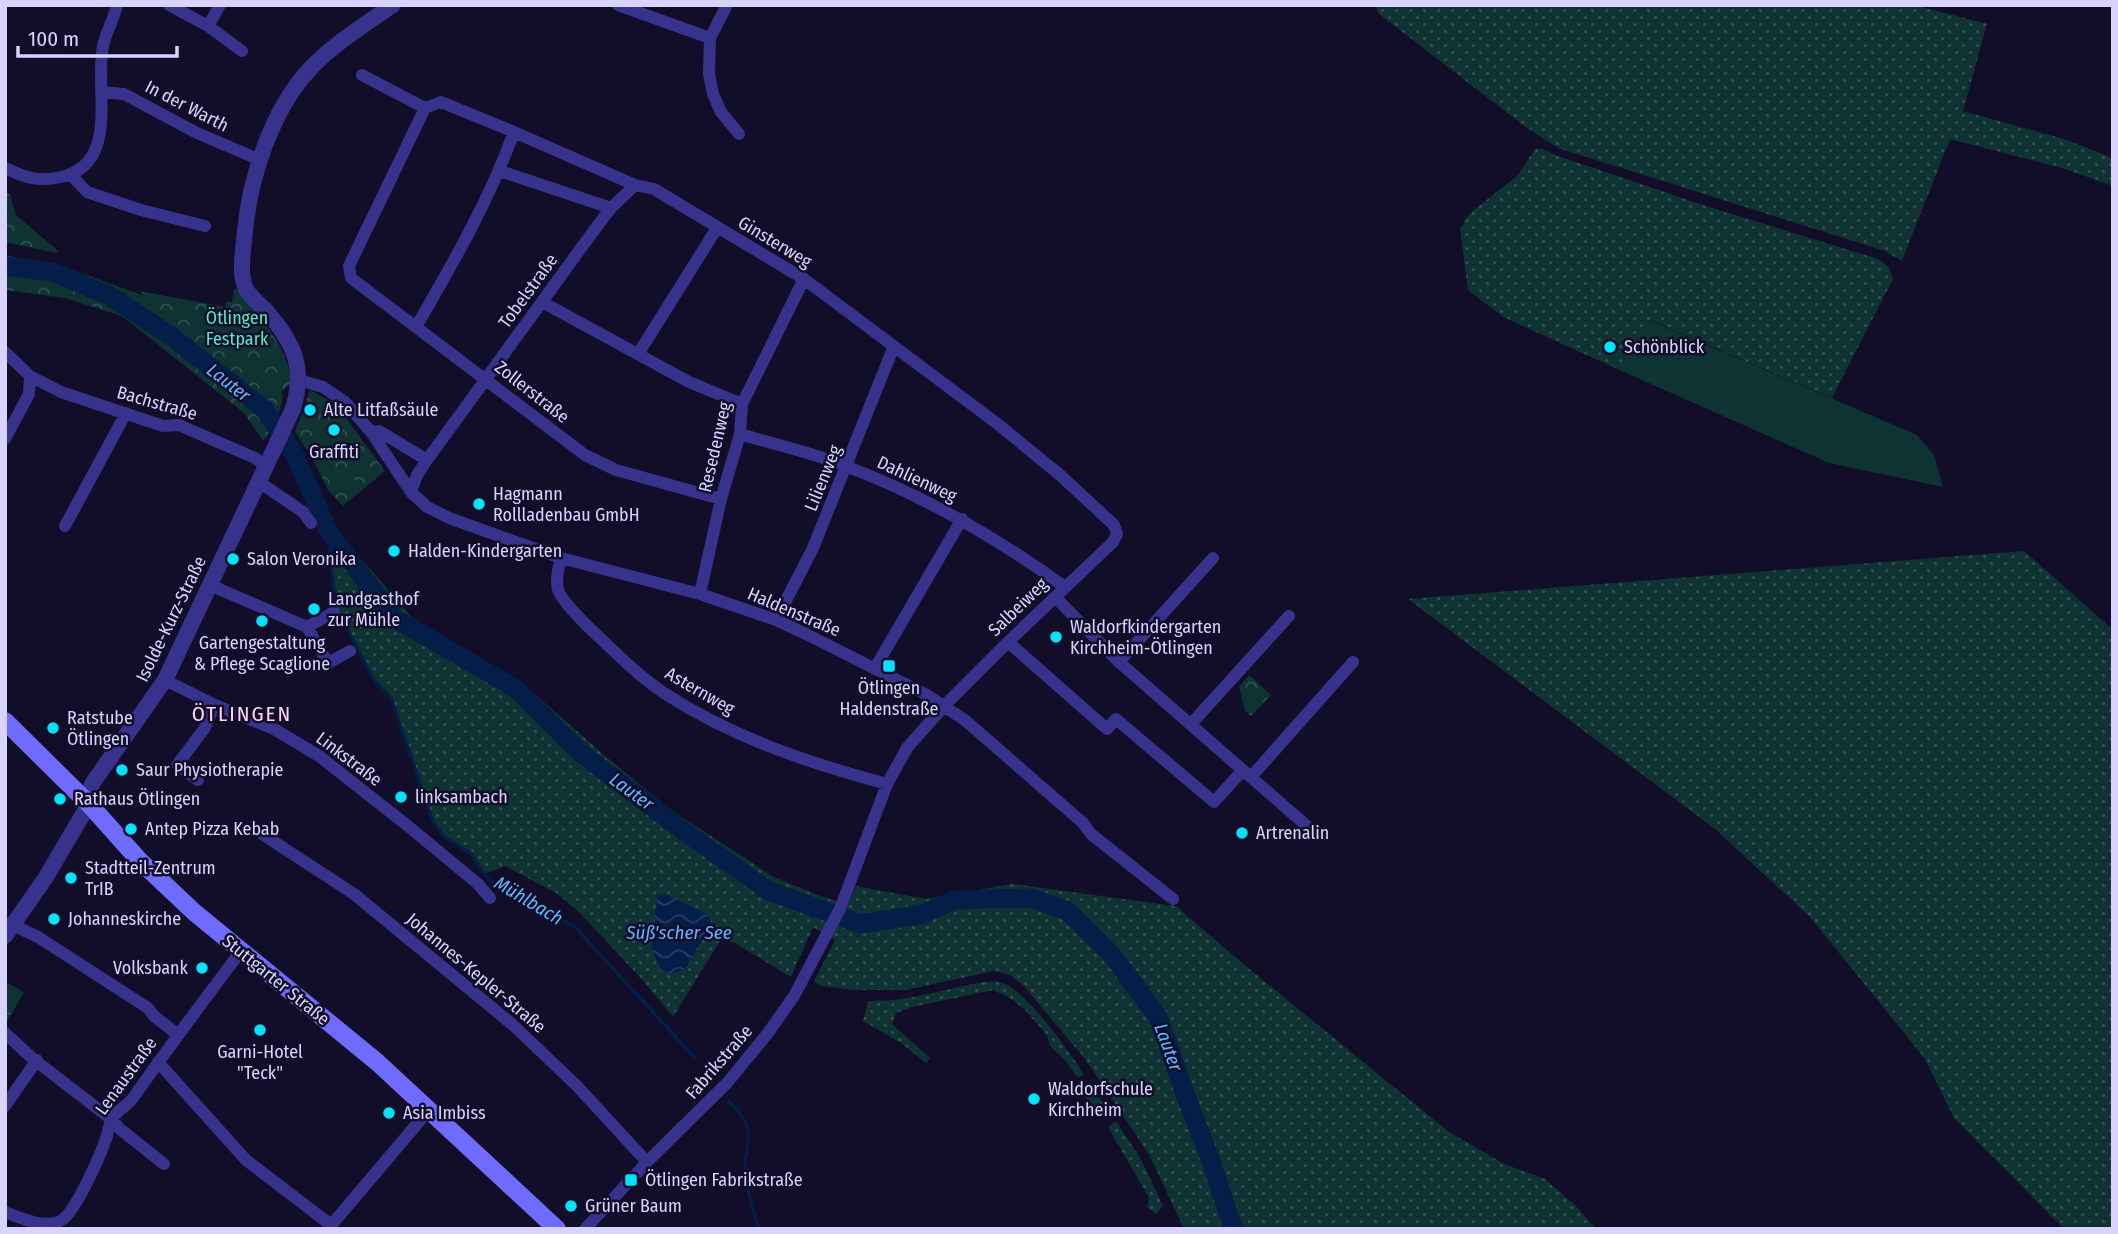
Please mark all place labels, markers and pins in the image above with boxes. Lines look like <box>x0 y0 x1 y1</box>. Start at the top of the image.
place label: Schönblick <box>1624 336 1705 358</box>
marker: Schönblick <box>1602 339 1618 355</box>
place label: Alte Litfaßsäule <box>324 399 438 421</box>
marker: Alte Litfaßsäule <box>302 402 318 418</box>
marker: Graffiti <box>326 422 342 438</box>
place label: Graffiti <box>309 441 359 463</box>
place label: Hagmann Rollladenbau GmbH <box>493 483 640 526</box>
marker: Hagmann Rollladenbau GmbH <box>471 496 487 512</box>
place label: Halden-Kindergarten <box>408 540 562 562</box>
marker: Halden-Kindergarten <box>386 543 402 559</box>
place label: Salon Veronika <box>247 548 356 570</box>
marker: Salon Veronika <box>225 551 241 567</box>
place label: Landgasthof zur Mühle <box>328 588 420 631</box>
marker: Landgasthof zur Mühle <box>306 601 322 617</box>
marker: Gartengestaltung & Pflege Scaglione <box>254 613 270 629</box>
place label: Waldorfkindergarten Kirchheim-Ötlingen <box>1070 616 1221 659</box>
marker: Waldorfkindergarten Kirchheim-Ötlingen <box>1048 629 1064 645</box>
place label: Gartengestaltung & Pflege Scaglione <box>194 632 330 675</box>
marker: Ötlingen Haldenstraße <box>881 658 897 674</box>
place label: Ötlingen Haldenstraße <box>840 677 939 720</box>
place label: Ratstube Ötlingen <box>67 707 133 750</box>
marker: Ratstube Ötlingen <box>45 720 61 736</box>
place label: Saur Physiotherapie <box>136 759 284 781</box>
marker: Saur Physiotherapie <box>114 762 130 778</box>
place label: linksambach <box>415 786 508 808</box>
place label: Rathaus Ötlingen <box>74 788 200 810</box>
marker: linksambach <box>393 789 409 805</box>
marker: Rathaus Ötlingen <box>52 791 68 807</box>
place label: Antep Pizza Kebab <box>145 818 279 840</box>
marker: Antep Pizza Kebab <box>123 821 139 837</box>
place label: Artrenalin <box>1256 822 1329 844</box>
marker: Artrenalin <box>1234 825 1250 841</box>
place label: Stadtteil-Zentrum TrIB <box>85 857 216 900</box>
marker: Stadtteil-Zentrum TrIB <box>63 870 79 886</box>
place label: Johanneskirche <box>68 908 181 930</box>
marker: Johanneskirche <box>46 911 62 927</box>
place label: Volksbank <box>113 957 189 979</box>
marker: Volksbank <box>194 960 210 976</box>
marker: Garni-Hotel "Teck" <box>252 1022 268 1038</box>
place label: Garni-Hotel "Teck" <box>217 1041 303 1084</box>
place label: Waldorfschule Kirchheim <box>1048 1078 1153 1121</box>
marker: Waldorfschule Kirchheim <box>1026 1091 1042 1107</box>
place label: Asia Imbiss <box>403 1102 486 1124</box>
marker: Asia Imbiss <box>381 1105 397 1121</box>
place label: Ötlingen Fabrikstraße <box>645 1169 803 1191</box>
marker: Ötlingen Fabrikstraße <box>623 1172 639 1188</box>
place label: Grüner Baum <box>585 1195 682 1217</box>
marker: Grüner Baum <box>563 1198 579 1214</box>

